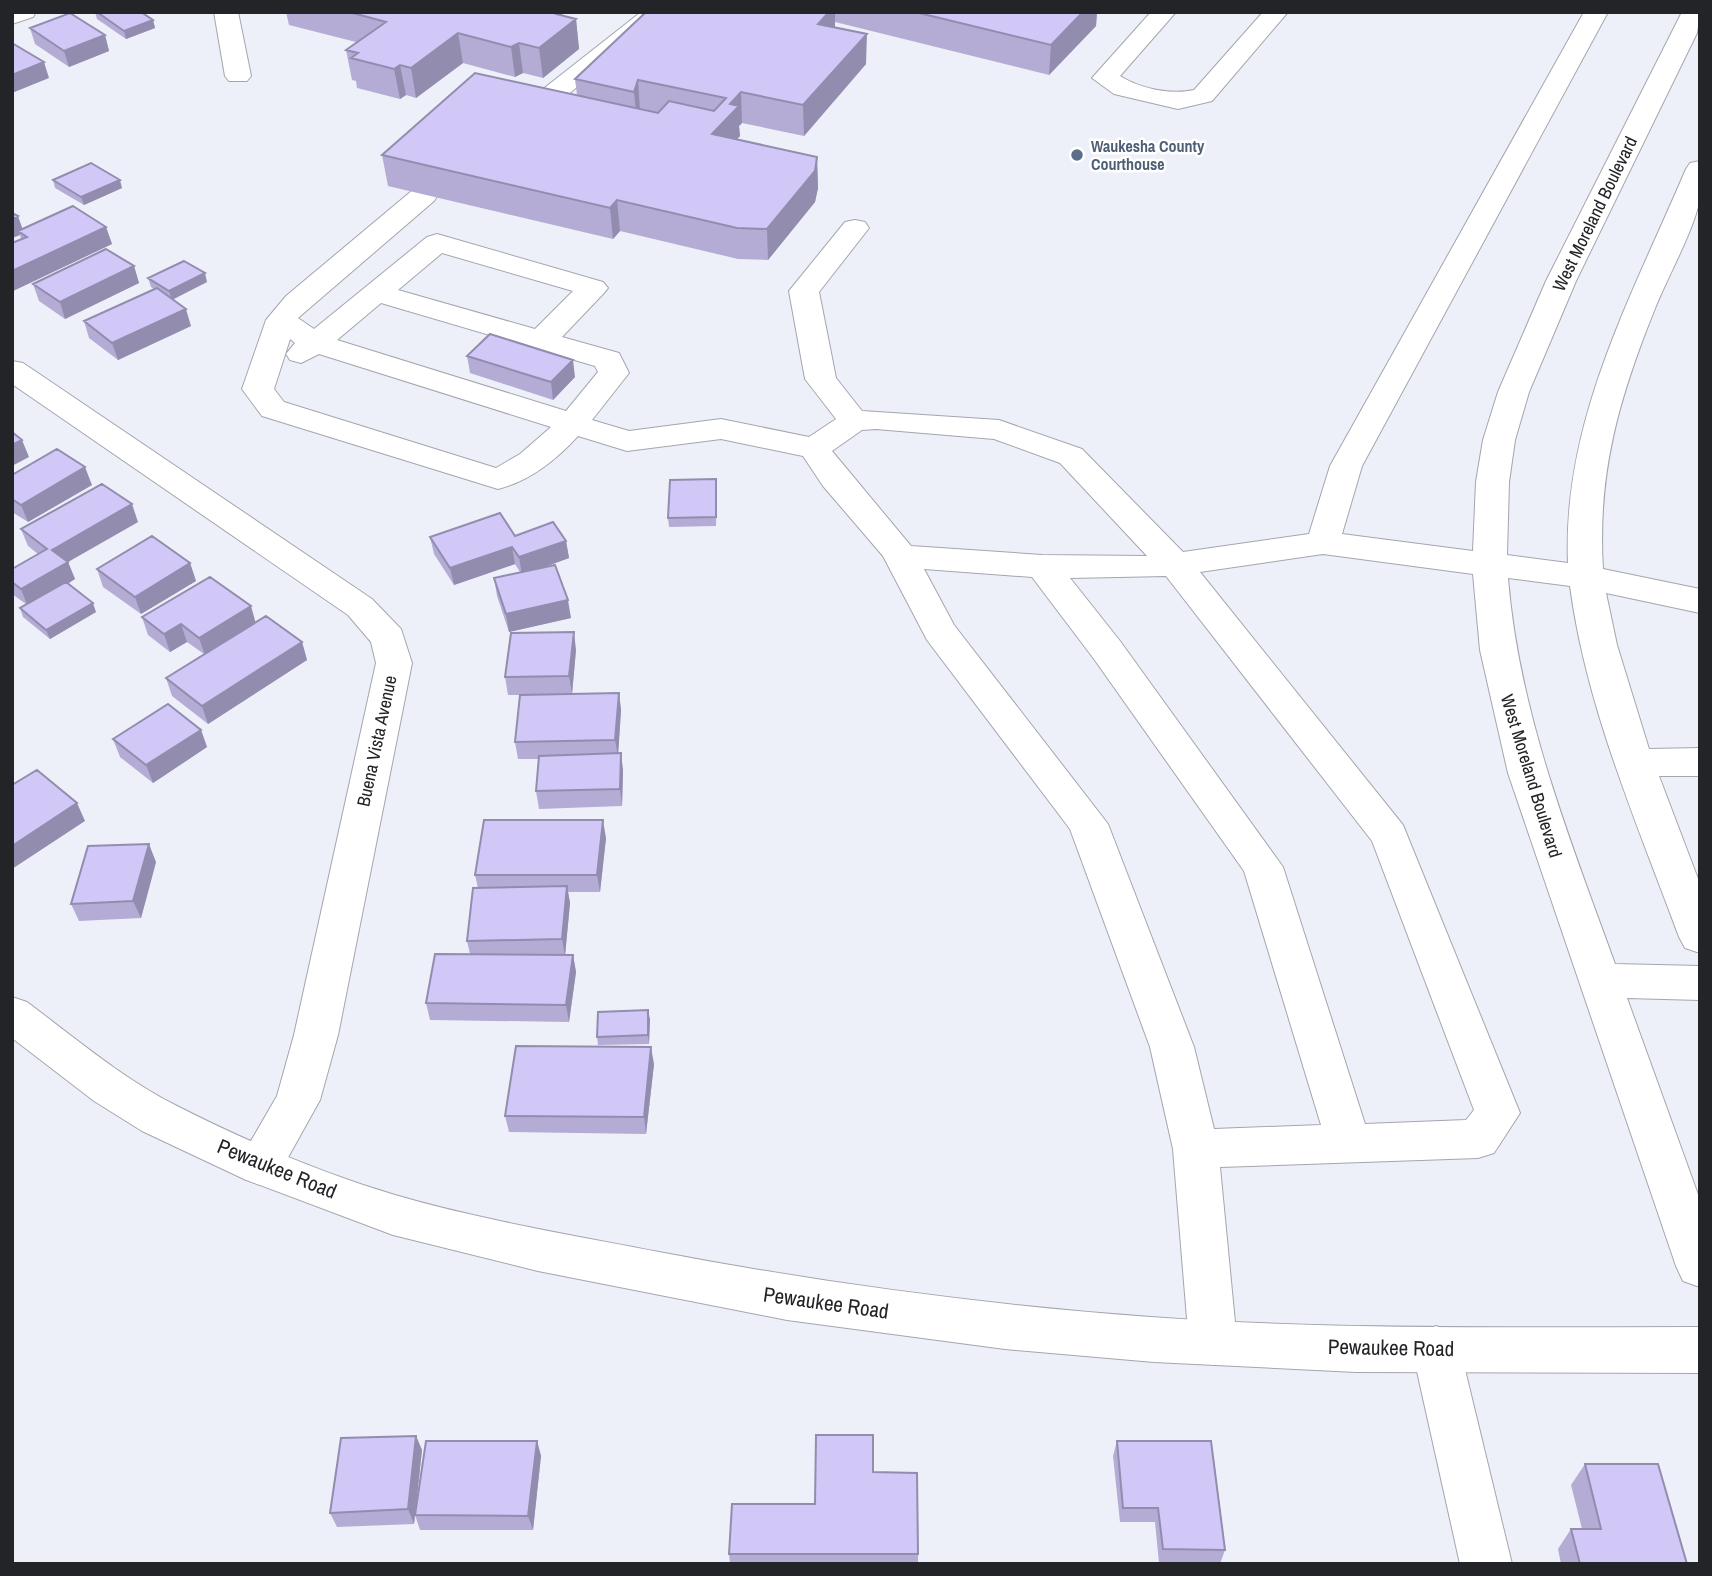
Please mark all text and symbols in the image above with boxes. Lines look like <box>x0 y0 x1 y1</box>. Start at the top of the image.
street label: West Moreland Boulevard <box>1546 132 1643 295</box>
place label: Waukesha County Courthouse <box>1091 135 1205 175</box>
marker: Waukesha County Courthouse <box>1069 147 1085 163</box>
street label: Buena Vista Avenue <box>350 673 403 809</box>
street label: West Moreland Boulevard <box>1495 691 1568 861</box>
street label: Pewaukee Road <box>213 1131 341 1206</box>
street label: Pewaukee Road <box>761 1279 891 1326</box>
street label: Pewaukee Road <box>1328 1332 1454 1363</box>

